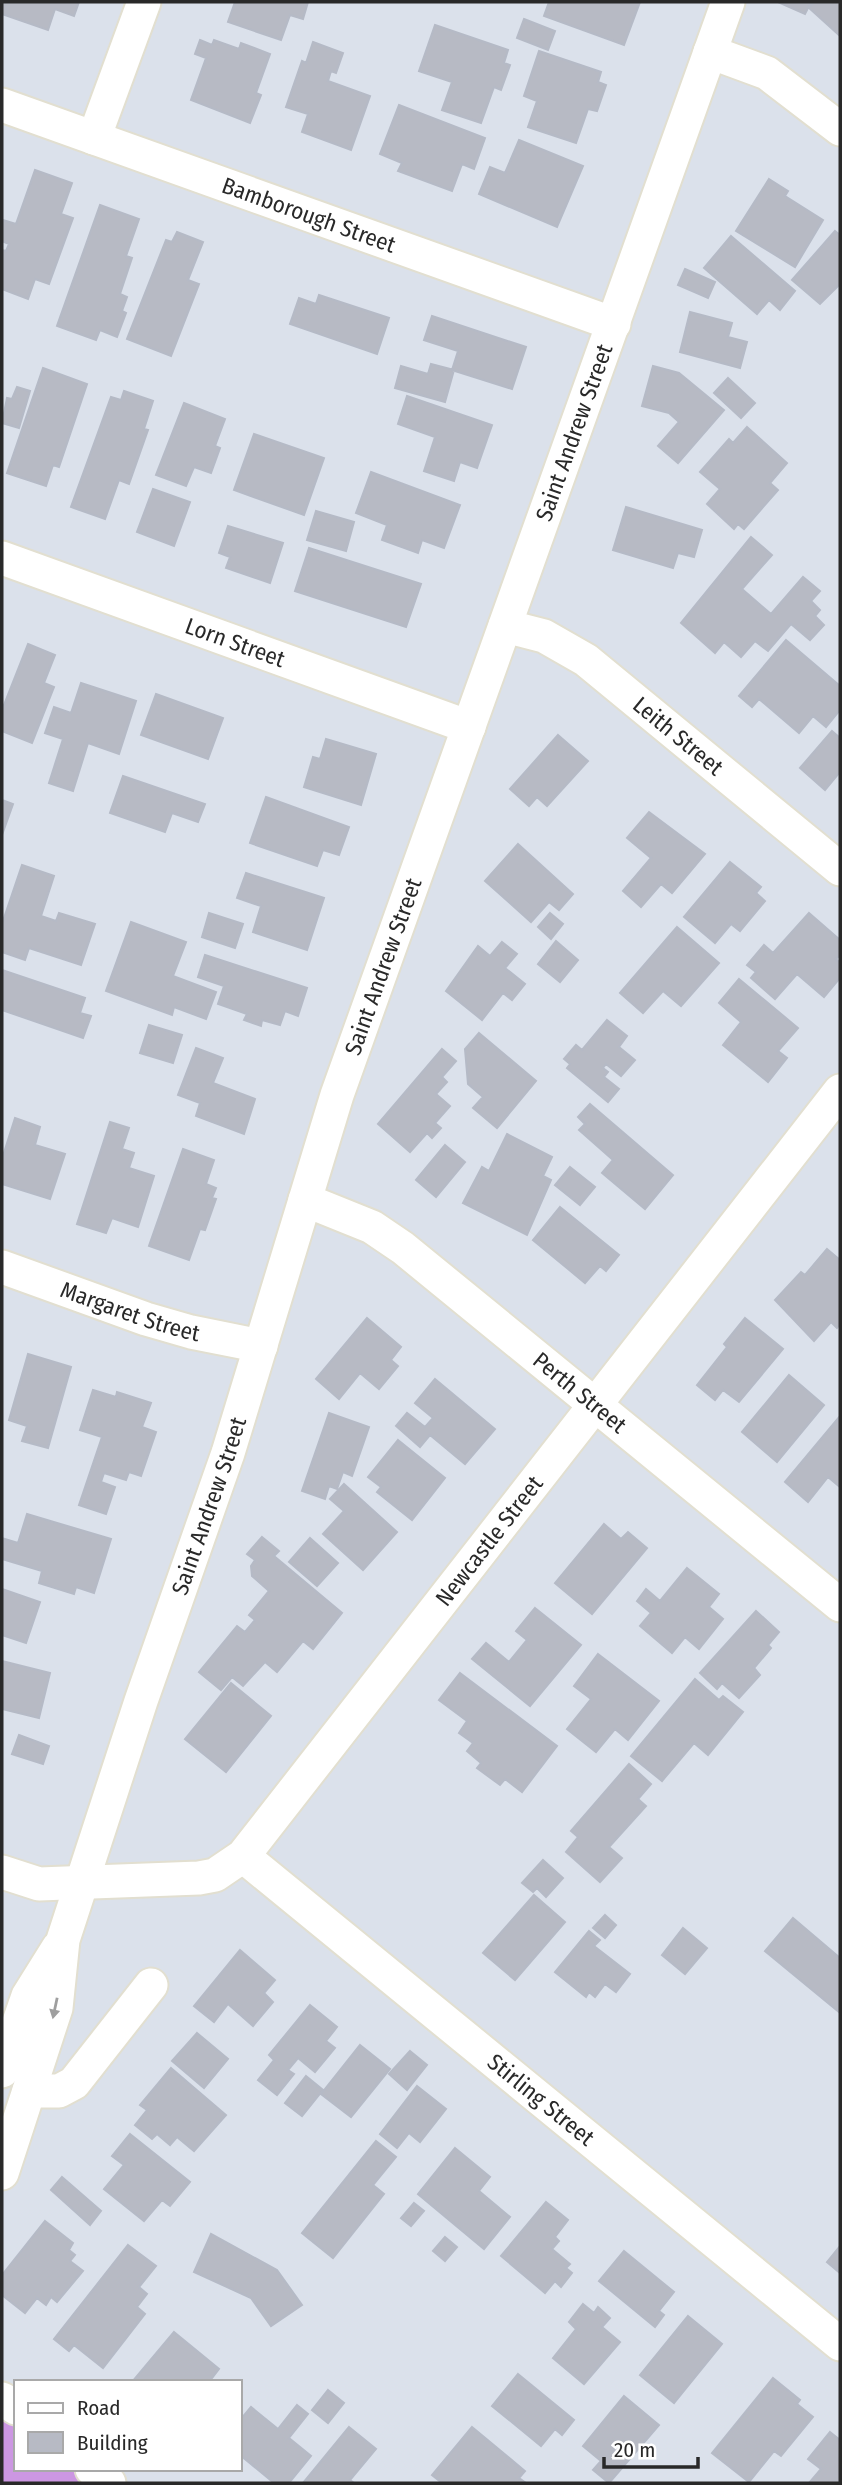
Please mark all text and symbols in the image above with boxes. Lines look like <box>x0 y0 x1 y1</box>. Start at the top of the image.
street label: Bamborough Street <box>218 171 400 259</box>
street label: Saint Andrew Street <box>529 340 619 525</box>
street label: Lorn Street <box>182 612 289 673</box>
street label: Leith Street <box>627 691 729 781</box>
street label: Saint Andrew Street <box>338 874 428 1059</box>
street label: Margaret Street <box>57 1275 203 1348</box>
street label: Perth Street <box>527 1346 633 1439</box>
street label: Saint Andrew Street <box>165 1413 252 1598</box>
street label: Newcastle Street <box>429 1470 549 1612</box>
one-way arrow <box>49 1997 60 2019</box>
street label: Stirling Street <box>482 2048 600 2152</box>
legend <box>14 2380 242 2471</box>
text: Road <box>77 2395 121 2421</box>
scale bar <box>604 2426 698 2470</box>
text: Building <box>77 2430 148 2456</box>
text: 20 m <box>614 2437 655 2463</box>

